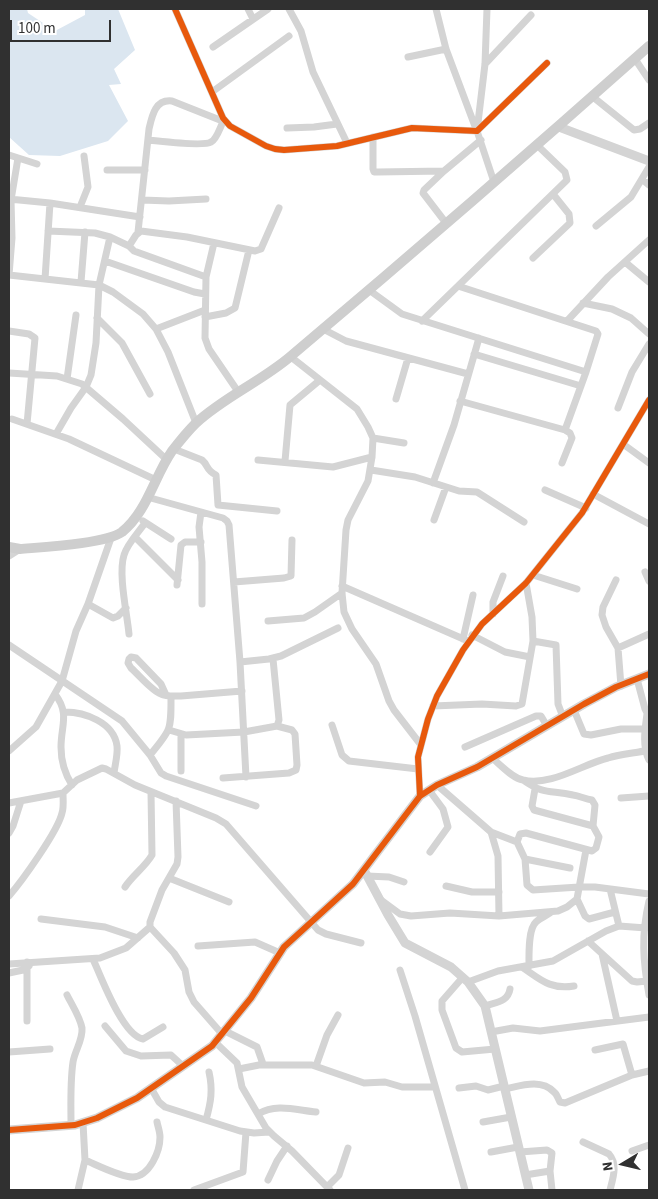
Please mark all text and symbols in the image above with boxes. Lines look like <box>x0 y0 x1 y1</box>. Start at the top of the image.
scale bar <box>12 10 114 42</box>
text: 100 m <box>18 18 56 39</box>
north arrow <box>598 1139 648 1189</box>
text: N <box>598 1160 619 1173</box>

